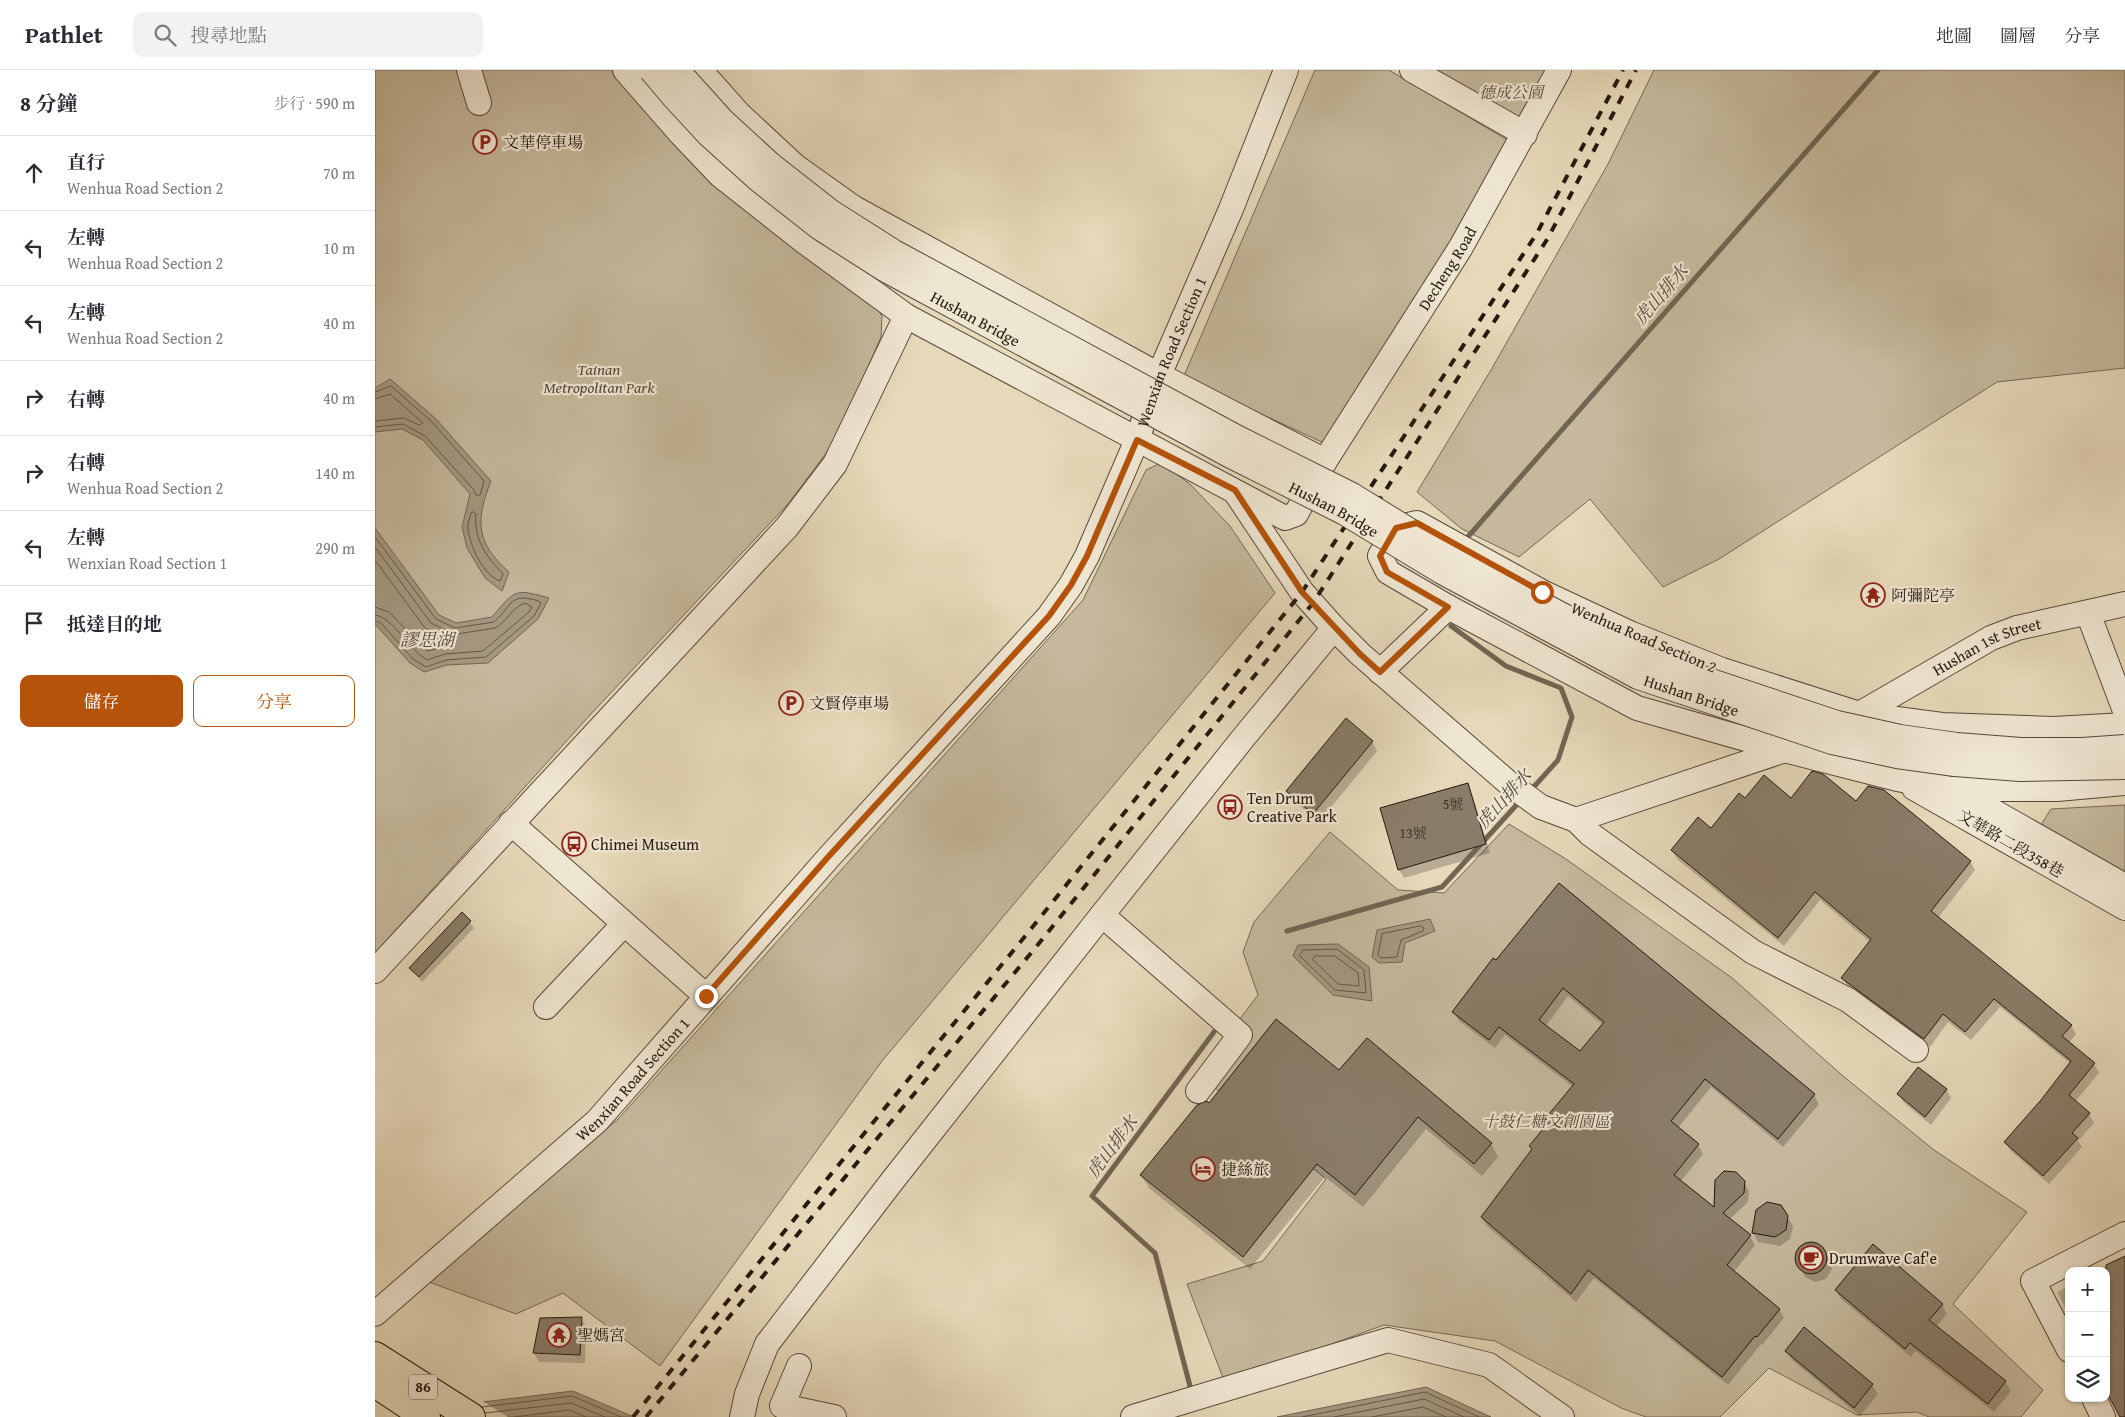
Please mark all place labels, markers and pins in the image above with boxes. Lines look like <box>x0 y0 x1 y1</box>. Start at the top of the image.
parking icon: 文華停車場 <box>472 129 498 155</box>
place label: 文華停車場 <box>503 130 583 154</box>
temple icon: 阿彌陀亭 <box>1860 582 1886 608</box>
place label: 阿彌陀亭 <box>1891 583 1955 607</box>
parking icon: 文賢停車場 <box>778 690 804 716</box>
place label: 文賢停車場 <box>809 691 889 715</box>
place label: Ten Drum Creative Park <box>1247 786 1338 828</box>
bus stop icon: Ten Drum Creative Park <box>1217 794 1243 820</box>
bus stop icon: Chimei Museum <box>561 831 587 857</box>
place label: Chimei Museum <box>591 832 699 856</box>
hotel icon: 捷絲旅 <box>1190 1156 1216 1182</box>
place label: 捷絲旅 <box>1221 1157 1269 1181</box>
cafe icon: Drumwave Caf'e <box>1798 1245 1824 1271</box>
place label: Drumwave Caf'e <box>1829 1246 1937 1270</box>
temple icon: 聖媽宮 <box>546 1322 572 1348</box>
place label: 聖媽宮 <box>577 1323 625 1347</box>

